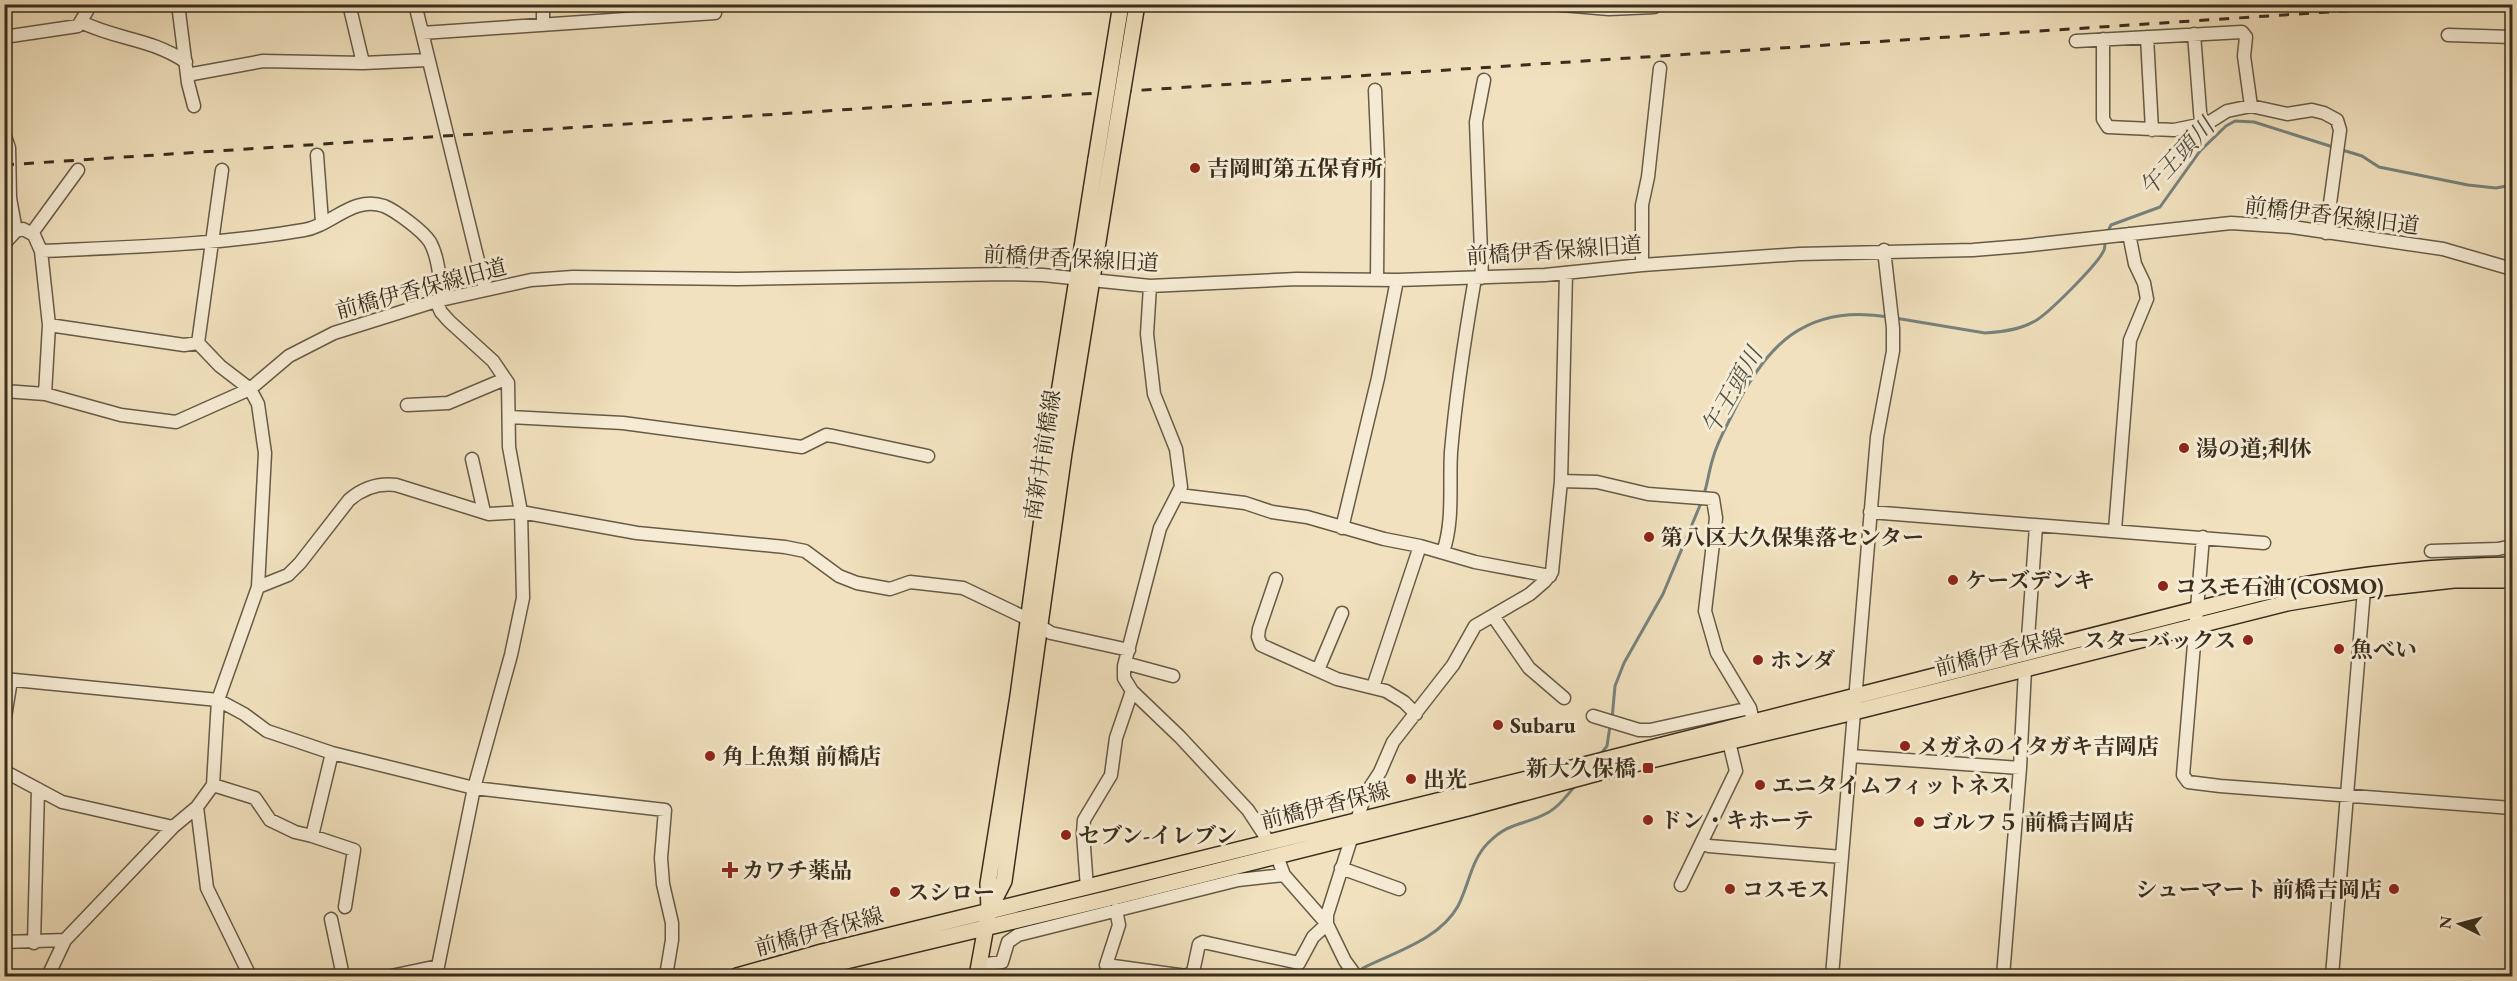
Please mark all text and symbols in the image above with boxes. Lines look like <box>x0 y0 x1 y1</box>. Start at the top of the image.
water label: 午王頭川 <box>2133 109 2223 202</box>
place label: 吉岡町第五保育所 <box>1207 154 1383 183</box>
marker: 吉岡町第五保育所 <box>1188 161 1202 175</box>
street label: 前橋伊香保線旧道 <box>2243 190 2421 241</box>
street label: 前橋伊香保線旧道 <box>1465 230 1643 271</box>
street label: 前橋伊香保線旧道 <box>982 239 1160 278</box>
street label: 前橋伊香保線旧道 <box>332 252 510 325</box>
water label: 午王頭川 <box>1694 339 1770 440</box>
street label: 南新井前橋線 <box>1018 388 1067 523</box>
place label: 湯の道;利休 <box>2196 434 2311 463</box>
marker: 湯の道;利休 <box>2177 441 2191 455</box>
place label: 第八区大久保集落センター <box>1661 523 1924 552</box>
marker: 第八区大久保集落センター <box>1642 530 1656 544</box>
place label: ケーズデンキ <box>1965 566 2095 595</box>
place label: コスモ石油 (COSMO) <box>2175 572 2384 601</box>
marker: ケーズデンキ <box>1946 573 1960 587</box>
marker: コスモ石油 (COSMO) <box>2156 579 2170 593</box>
street label: 前橋伊香保線 <box>1932 622 2067 683</box>
place label: スターバックス <box>2083 626 2236 655</box>
marker: スターバックス <box>2241 633 2255 647</box>
place label: 魚べい <box>2351 635 2417 664</box>
marker: 魚べい <box>2332 642 2346 656</box>
place label: ホンダ <box>1770 646 1835 675</box>
marker: ホンダ <box>1751 653 1765 667</box>
place label: Subaru <box>1510 711 1576 740</box>
marker: Subaru <box>1491 718 1505 732</box>
place label: メガネのイタガキ吉岡店 <box>1917 732 2159 761</box>
marker: メガネのイタガキ吉岡店 <box>1898 739 1912 753</box>
place label: 角上魚類 前橋店 <box>722 742 881 771</box>
marker: 角上魚類 前橋店 <box>703 749 717 763</box>
place label: 新大久保橋 <box>1526 754 1636 783</box>
marker: 新大久保橋 <box>1641 761 1655 775</box>
place label: 出光 <box>1423 765 1467 794</box>
place label: エニタイムフィットネス <box>1772 771 2012 800</box>
marker: 出光 <box>1404 772 1418 786</box>
street label: 前橋伊香保線 <box>1258 775 1393 836</box>
marker: エニタイムフィットネス <box>1753 778 1767 792</box>
place label: ドン・キホーテ <box>1660 806 1814 835</box>
place label: ゴルフ５ 前橋吉岡店 <box>1931 808 2134 837</box>
marker: ドン・キホーテ <box>1641 813 1655 827</box>
marker: ゴルフ５ 前橋吉岡店 <box>1912 815 1926 829</box>
place label: セブン-イレブン <box>1078 821 1237 850</box>
marker: セブン-イレブン <box>1059 828 1073 842</box>
place label: カワチ薬品 <box>742 856 852 885</box>
marker: カワチ薬品 <box>723 863 737 877</box>
place label: コスモス <box>1742 875 1830 904</box>
place label: シューマート 前橋吉岡店 <box>2135 875 2382 904</box>
place label: スシロー <box>907 878 995 907</box>
marker: コスモス <box>1723 882 1737 896</box>
marker: シューマート 前橋吉岡店 <box>2387 882 2401 896</box>
marker: スシロー <box>888 885 902 899</box>
north arrow <box>2430 894 2490 954</box>
street label: 前橋伊香保線 <box>752 900 887 963</box>
text: N <box>2434 915 2457 930</box>

